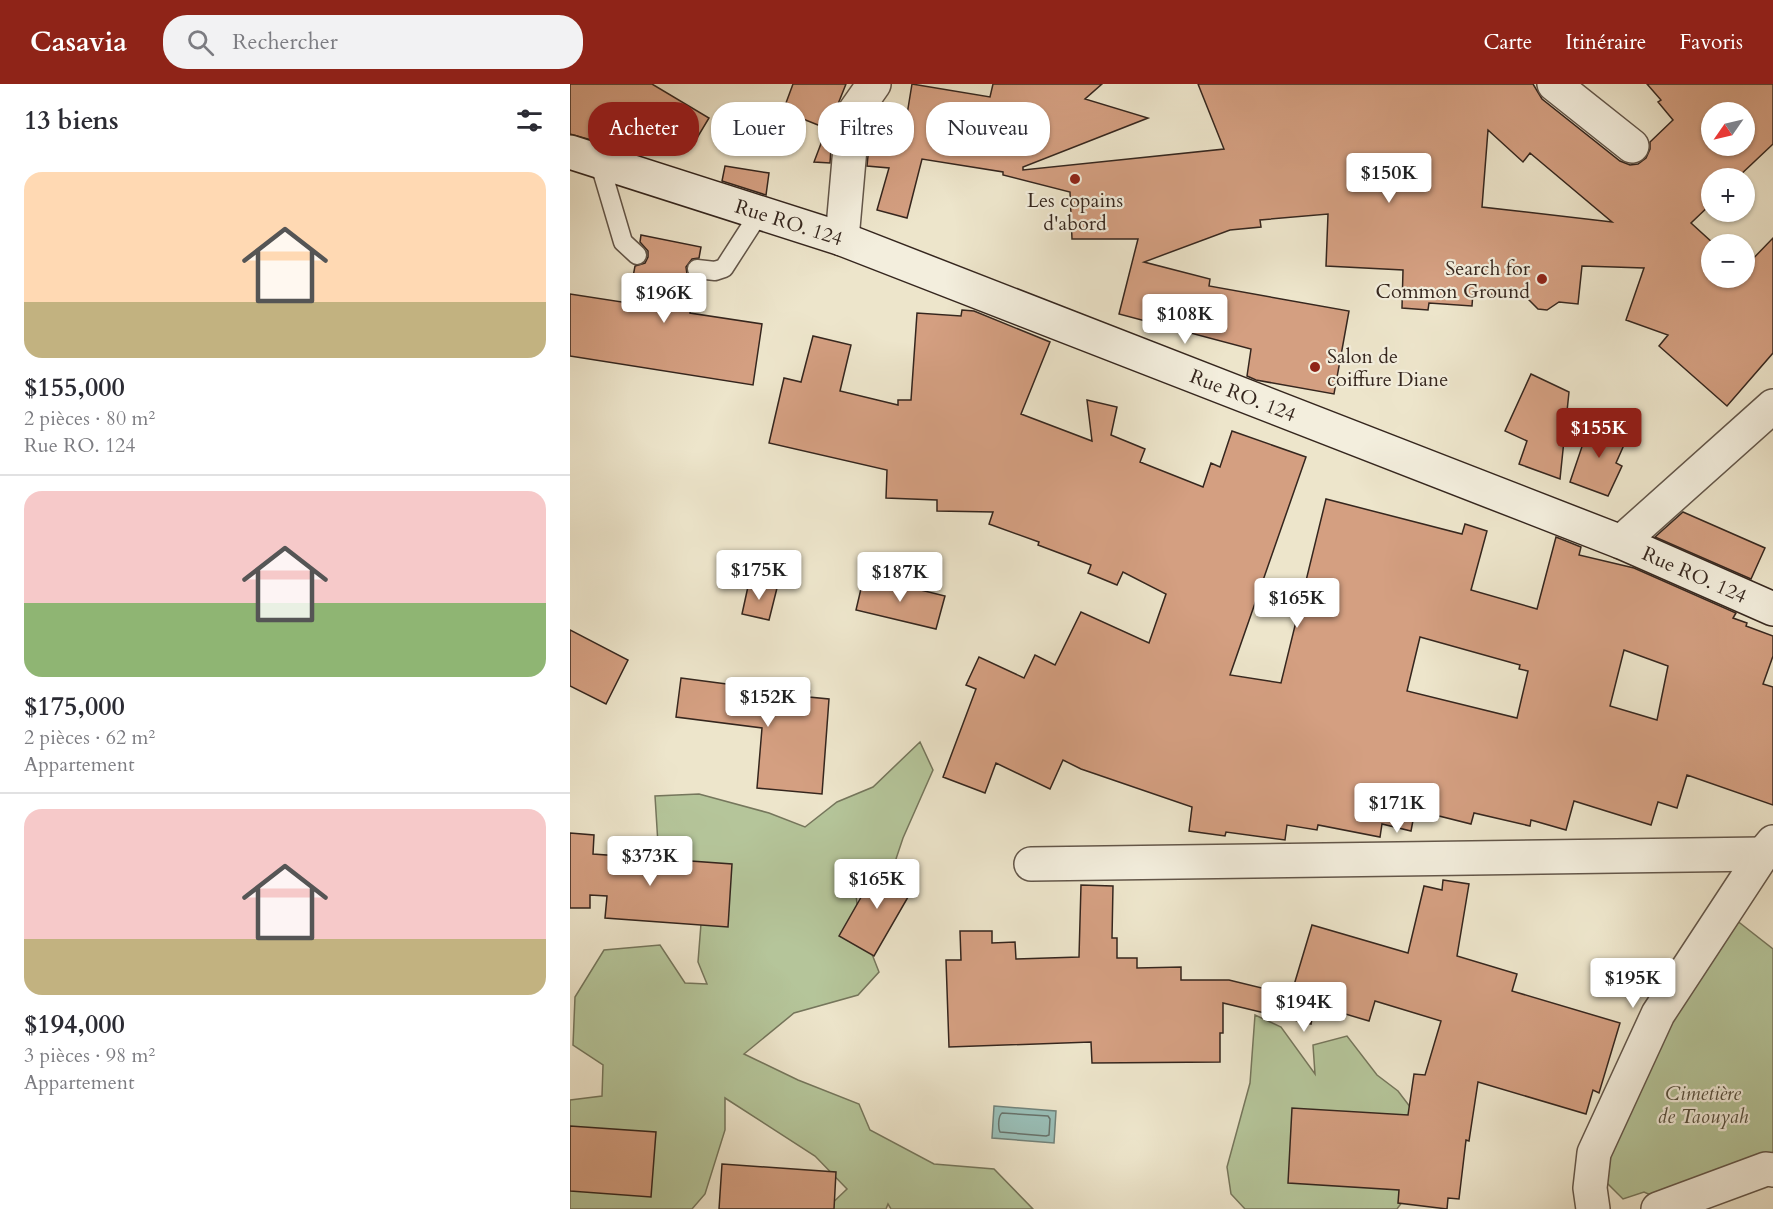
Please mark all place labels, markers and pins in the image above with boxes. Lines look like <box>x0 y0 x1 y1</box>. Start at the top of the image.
pin: $150K <box>1347 153 1431 204</box>
marker: Les copains d'abord <box>1068 172 1082 186</box>
place label: Les copains d'abord <box>1027 187 1123 237</box>
place label: Search for Common Ground <box>1376 255 1531 305</box>
marker: Search for Common Ground <box>1535 272 1549 286</box>
pin: $196K <box>622 273 706 324</box>
pin: $108K <box>1143 294 1227 345</box>
place label: Salon de coiffure Diane <box>1327 343 1448 393</box>
marker: Salon de coiffure Diane <box>1308 360 1322 374</box>
pin: $155K <box>1557 408 1641 459</box>
pin: $175K <box>717 550 801 601</box>
pin: $187K <box>858 552 942 603</box>
pin: $165K <box>1255 578 1339 629</box>
pin: $152K <box>726 677 810 728</box>
pin: $171K <box>1355 783 1439 834</box>
pin: $373K <box>608 836 692 887</box>
pin: $165K <box>835 859 919 910</box>
pin: $195K <box>1591 958 1675 1009</box>
pin: $194K <box>1262 982 1346 1033</box>

